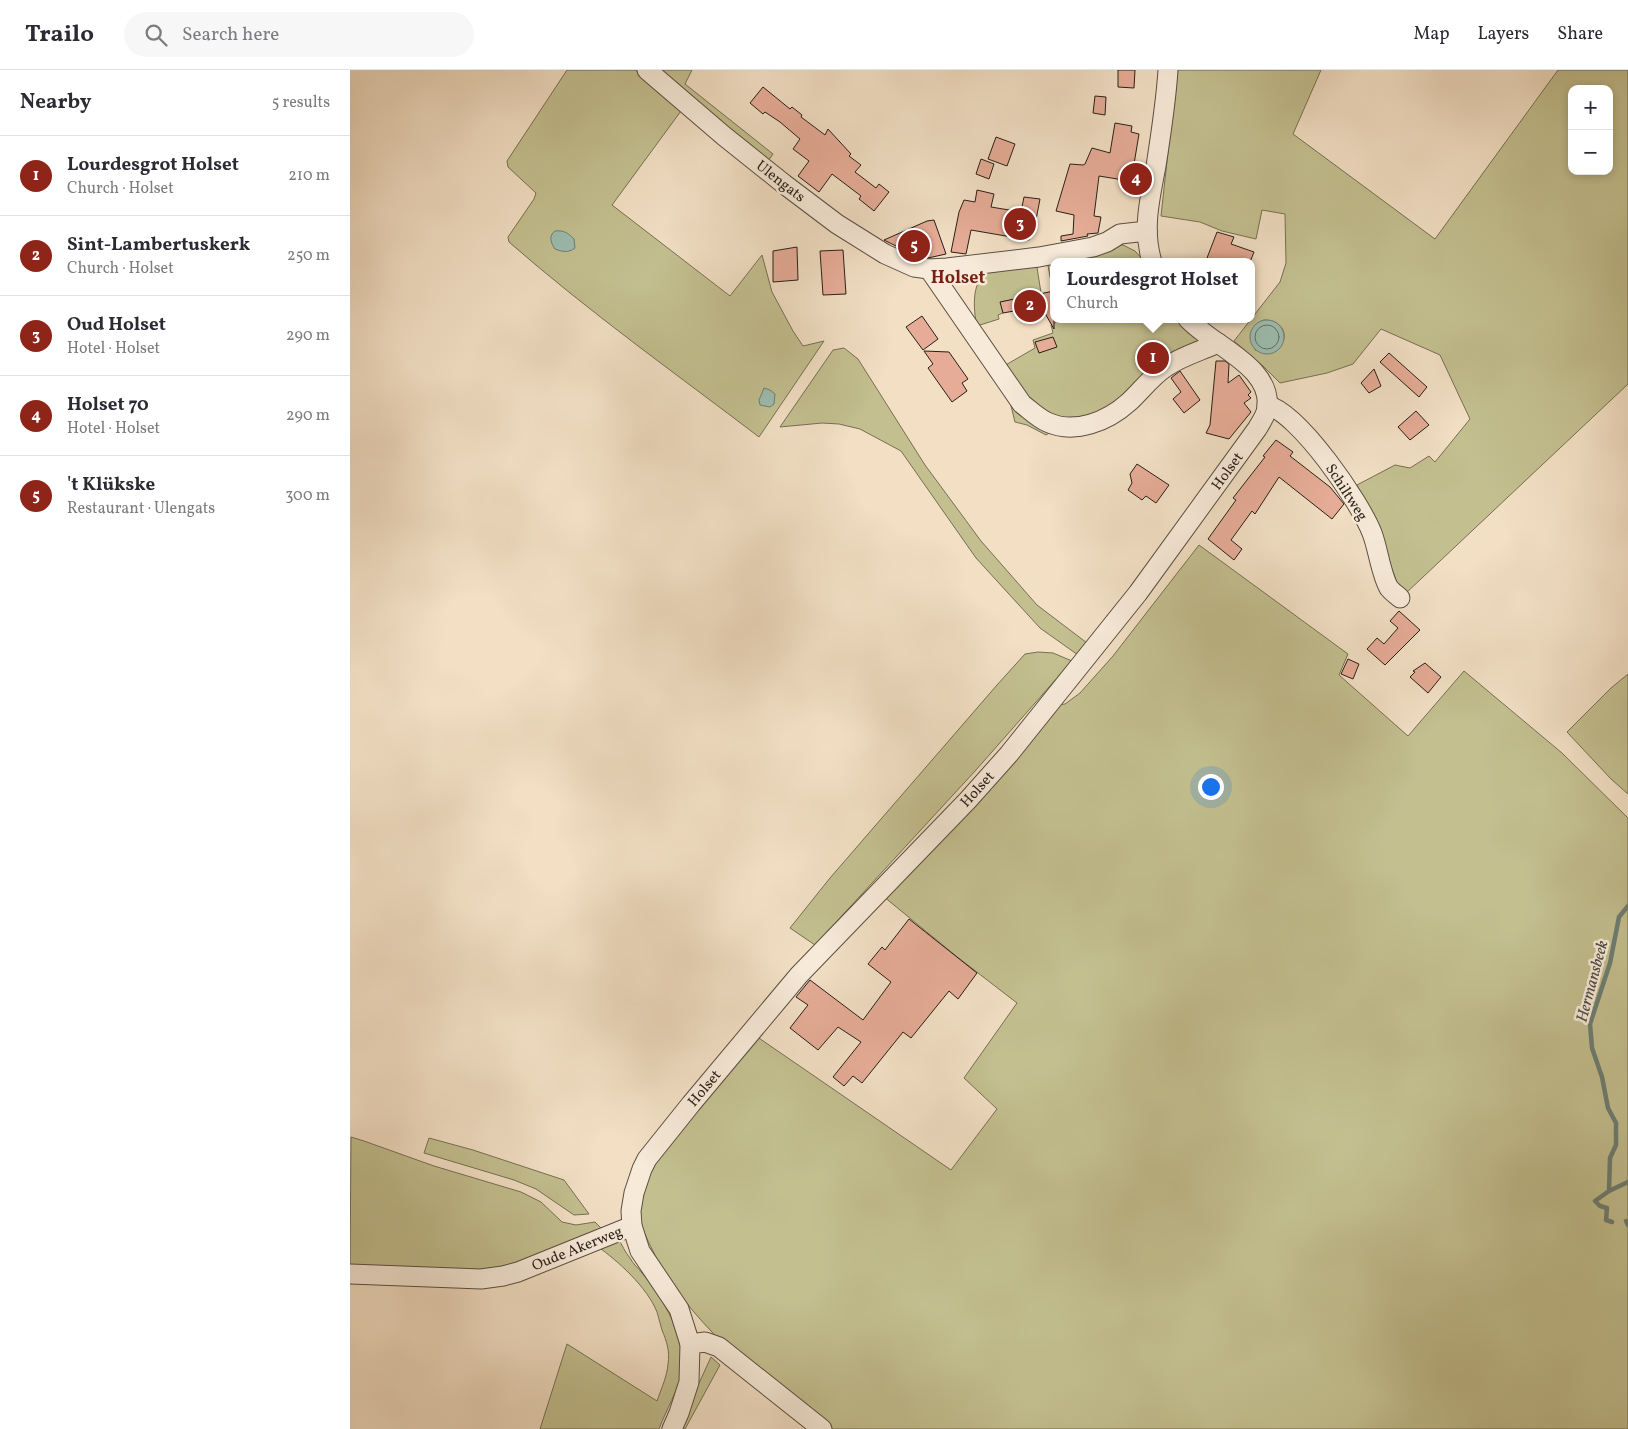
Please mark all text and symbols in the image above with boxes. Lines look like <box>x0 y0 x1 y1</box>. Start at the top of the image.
search box <box>124 12 474 57</box>
text: Trailo <box>25 18 94 52</box>
icon: search <box>142 21 170 49</box>
text: Search here <box>182 22 279 48</box>
text: Map <box>1413 22 1449 47</box>
text: Layers <box>1477 22 1529 47</box>
text: Share <box>1557 22 1603 47</box>
map controls <box>1568 85 1613 175</box>
button: + <box>1568 85 1613 130</box>
text: Nearby <box>20 88 91 117</box>
text: 5 results <box>272 92 330 114</box>
button: − <box>1568 130 1613 175</box>
text: Lourdesgrot Holset <box>67 152 239 178</box>
street label: Ulengats <box>751 156 809 208</box>
pin: 4 <box>1120 160 1152 198</box>
text: 1 <box>33 165 39 187</box>
text: 210 m <box>288 165 330 187</box>
text: Church · Holset <box>67 178 174 200</box>
pin: 3 <box>1004 205 1036 243</box>
pin: 5 <box>898 227 930 265</box>
text: Sint-Lambertuskerk <box>67 232 250 258</box>
text: 2 <box>32 245 40 267</box>
text: 250 m <box>287 245 330 267</box>
text: Church · Holset <box>67 258 174 280</box>
popup <box>1050 258 1255 323</box>
district label: Holset <box>931 266 986 291</box>
text: Lourdesgrot Holset <box>1067 267 1238 293</box>
pin: 2 <box>1014 287 1046 325</box>
text: Church <box>1067 293 1119 315</box>
text: Oud Holset <box>67 312 166 338</box>
text: 3 <box>32 325 40 347</box>
text: 290 m <box>286 325 330 347</box>
text: Hotel · Holset <box>67 338 160 360</box>
pin: 1 <box>1137 339 1169 377</box>
text: Holset 70 <box>67 392 149 418</box>
text: 4 <box>31 405 41 427</box>
text: 290 m <box>286 405 330 427</box>
text: Hotel · Holset <box>67 418 160 440</box>
street label: Holset <box>1207 449 1249 495</box>
street label: Schiltweg <box>1319 460 1372 526</box>
text: 't Klükske <box>67 472 155 498</box>
text: 5 <box>32 485 40 507</box>
text: 300 m <box>285 485 330 507</box>
text: Restaurant · Ulengats <box>67 498 215 520</box>
street label: Holset <box>956 767 1000 813</box>
your location <box>1198 774 1224 800</box>
water label: Hermansbeek <box>1571 938 1615 1025</box>
street label: Holset <box>683 1066 727 1112</box>
street label: Oude Akerweg <box>529 1222 626 1277</box>

